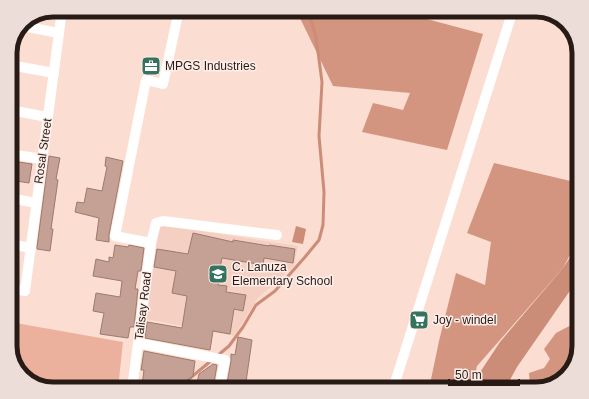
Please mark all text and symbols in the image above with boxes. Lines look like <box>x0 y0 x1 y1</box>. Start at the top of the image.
office icon: MPGS Industries <box>140 55 162 77</box>
place label: MPGS Industries <box>165 59 256 73</box>
street label: Rosal Street <box>31 117 55 185</box>
place label: C. Lanuza Elementary School <box>232 260 333 288</box>
school or university icon: C. Lanuza Elementary School <box>207 263 229 285</box>
street label: Talisay Road <box>132 271 154 341</box>
supermarket icon: Joy - windel <box>408 309 430 331</box>
place label: Joy - windel <box>433 313 496 327</box>
scale bar <box>449 361 519 387</box>
text: 50 m <box>455 368 482 382</box>

